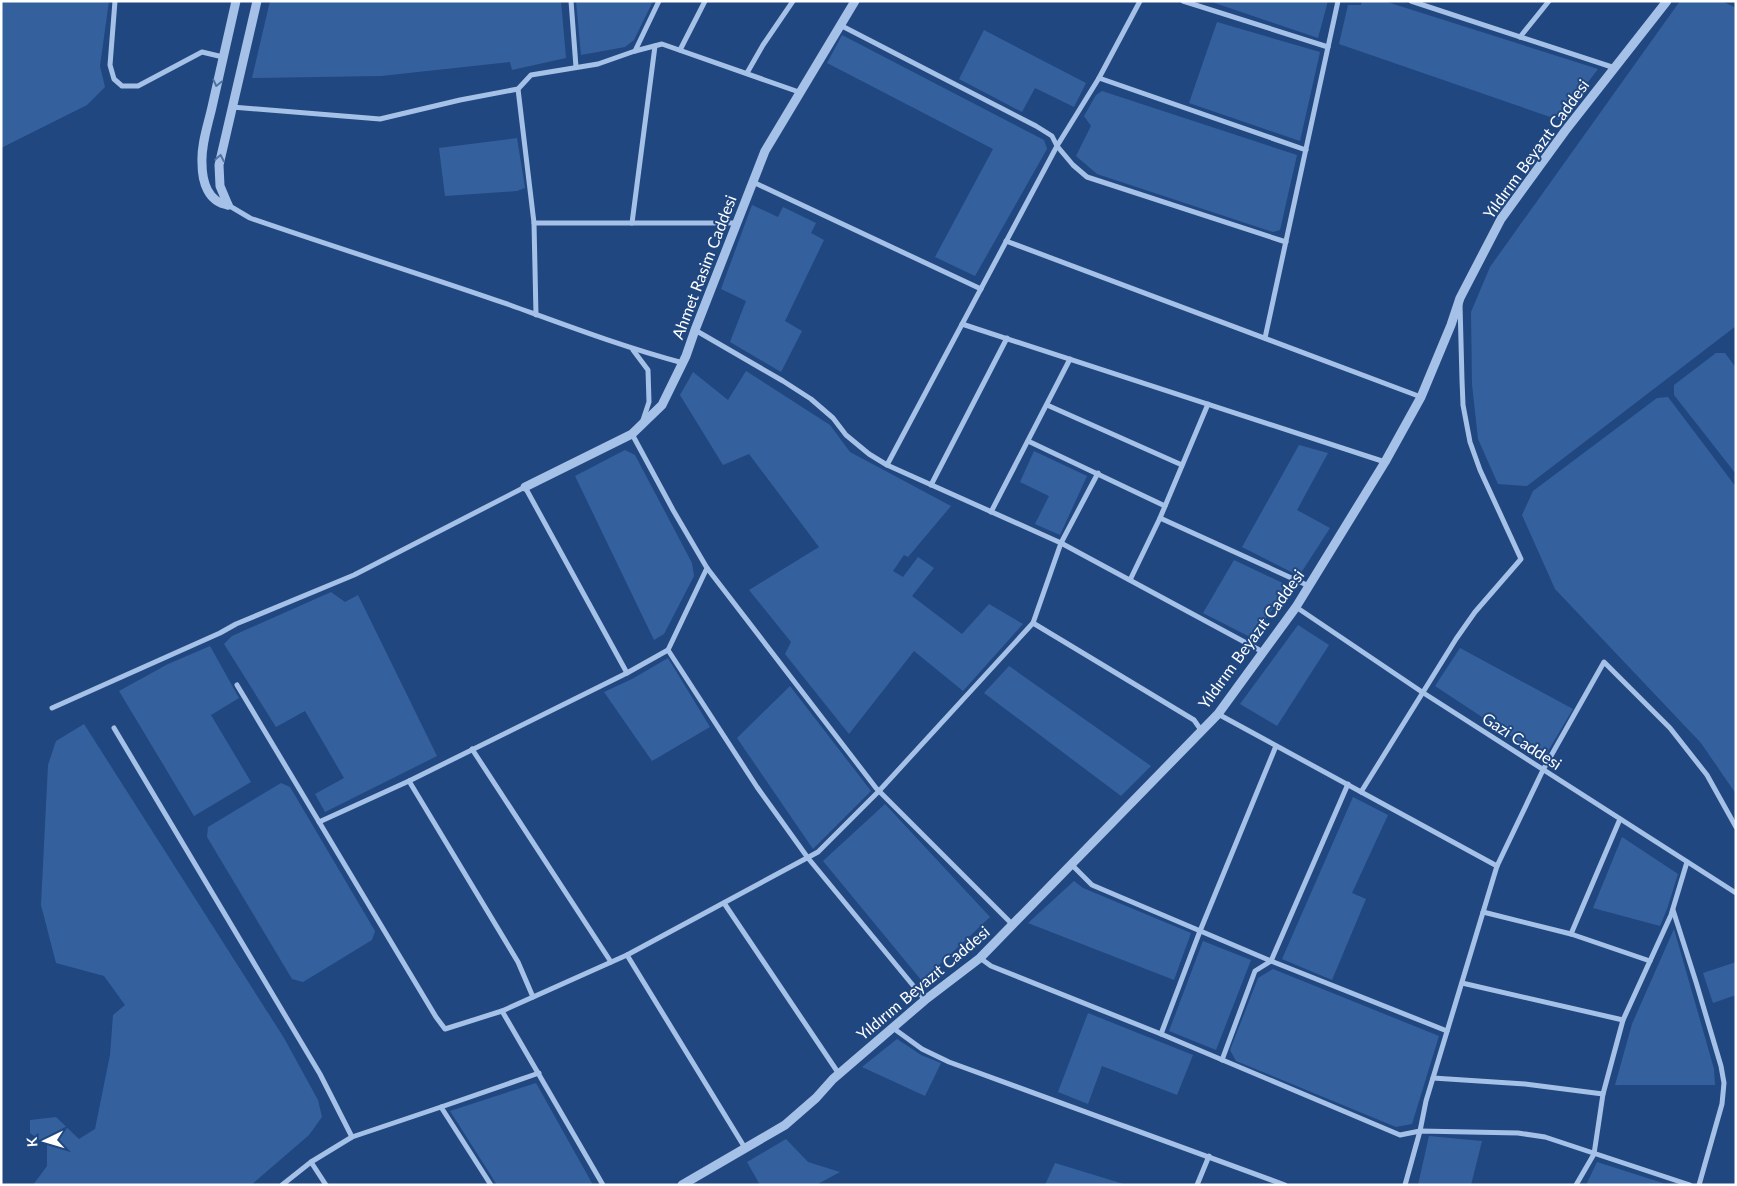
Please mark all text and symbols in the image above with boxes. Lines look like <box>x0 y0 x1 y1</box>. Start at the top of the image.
street label: Yıldırım Beyazıt Caddesi <box>1479 75 1592 222</box>
one-way arrow <box>212 78 223 87</box>
one-way arrow <box>215 153 225 162</box>
street label: Ahmet Rasim Caddesi <box>667 192 740 342</box>
street label: Yıldırım Beyazıt Caddesi <box>1194 565 1307 712</box>
street label: Gazi Caddesi <box>1479 708 1565 773</box>
street label: Yıldırım Beyazıt Caddesi <box>853 922 993 1044</box>
north arrow <box>20 1116 70 1166</box>
text: K <box>23 1136 40 1148</box>

